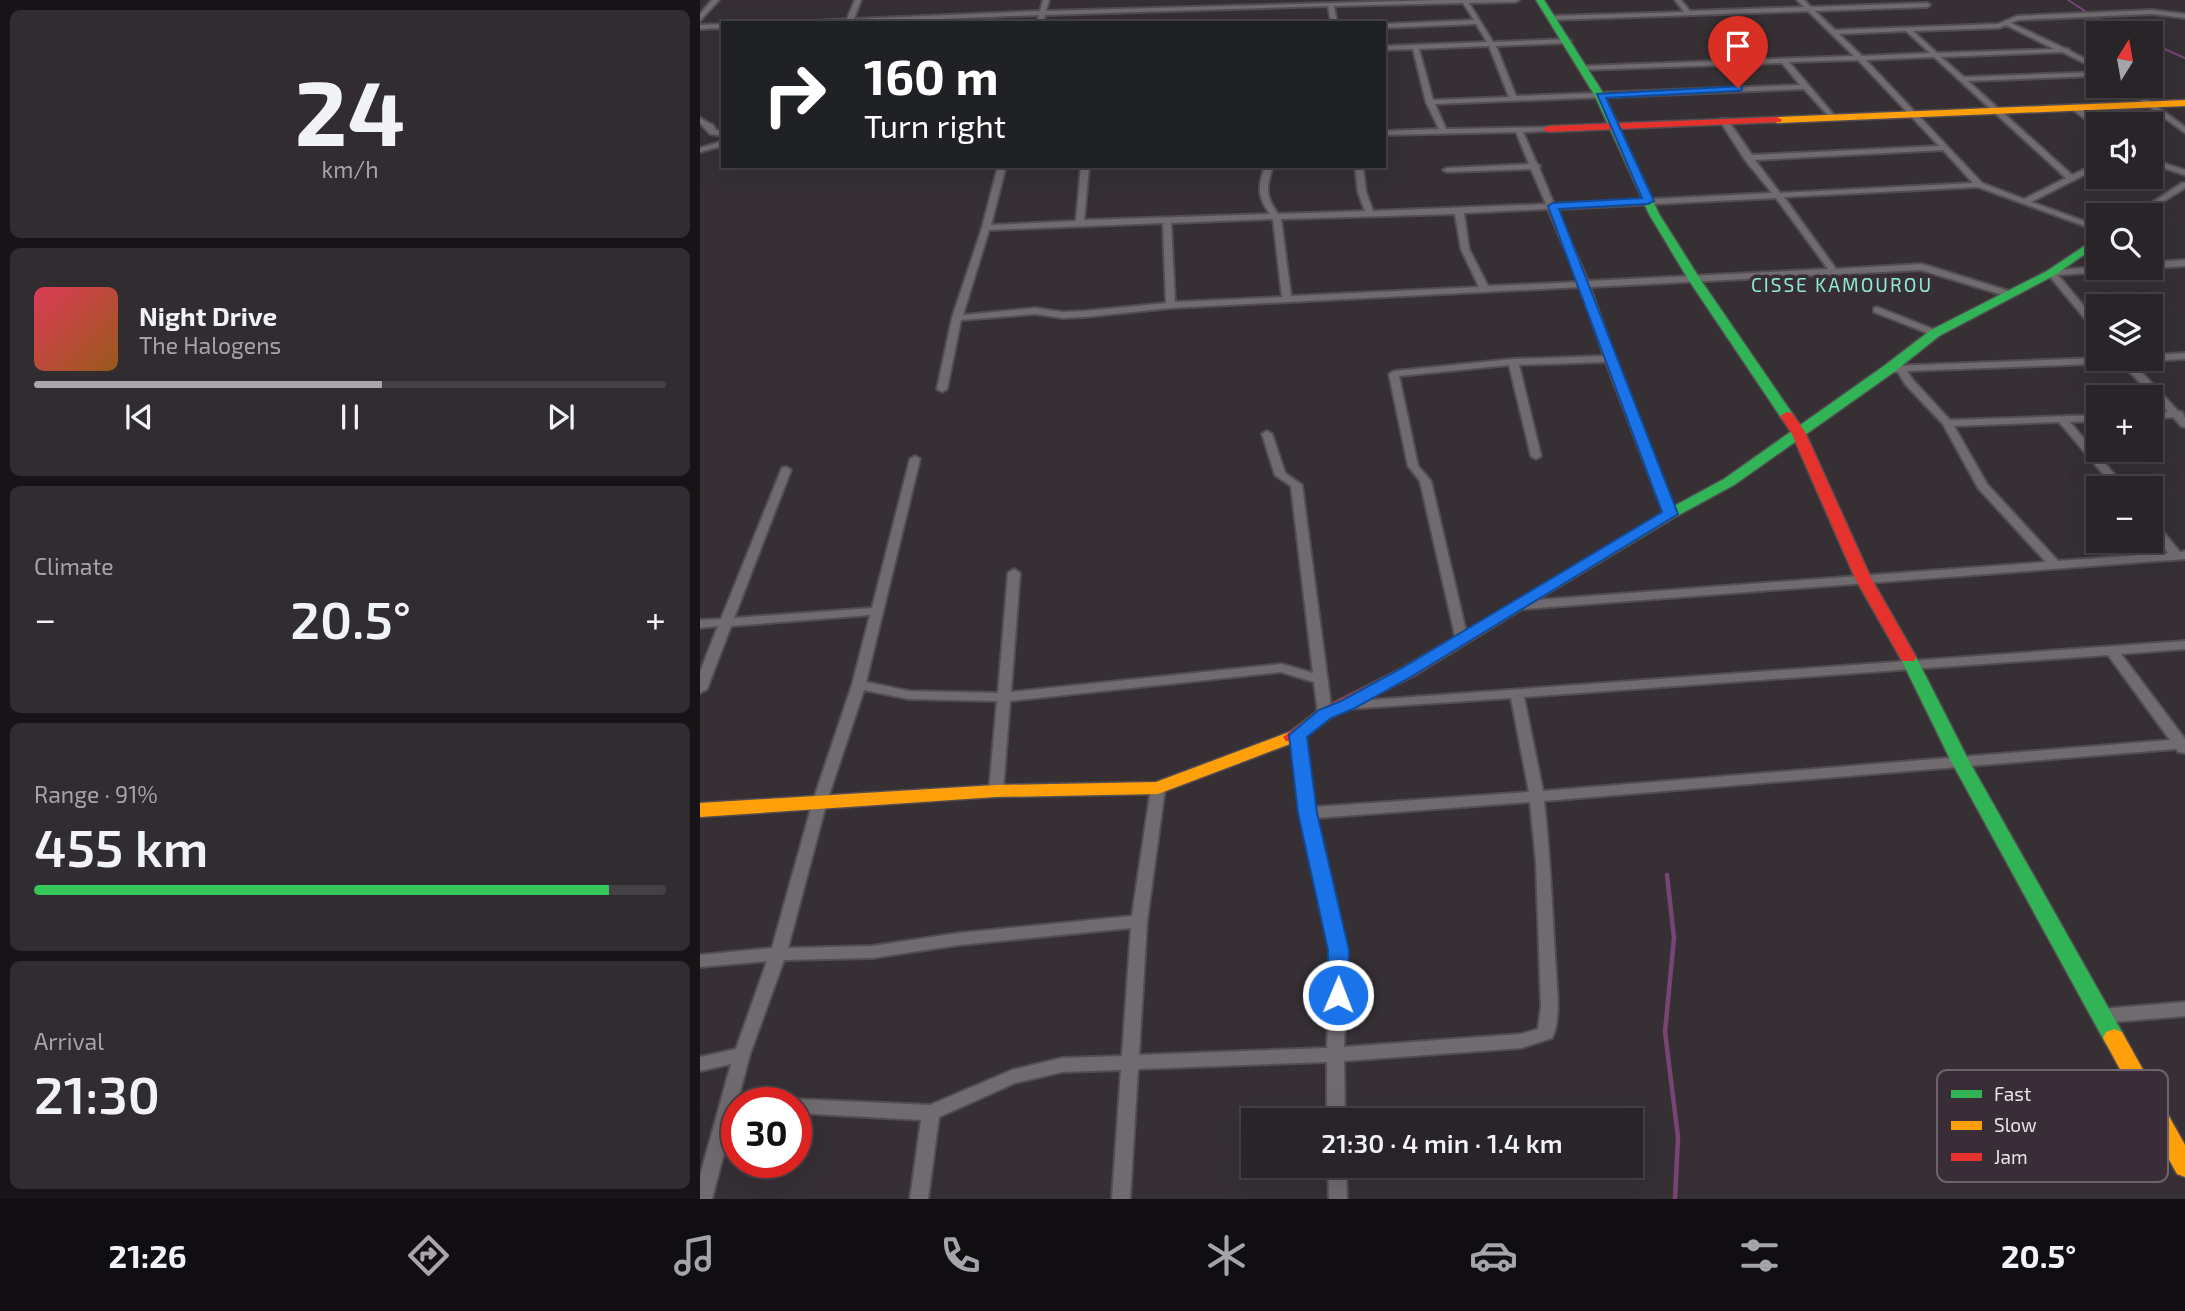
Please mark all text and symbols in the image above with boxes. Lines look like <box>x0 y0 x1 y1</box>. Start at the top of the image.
pin <box>1708 16 1768 88</box>
north arrow <box>2086 21 2163 98</box>
map controls <box>2086 21 2163 553</box>
icon: arrive <box>1719 27 1757 65</box>
text: 160 m <box>864 46 999 105</box>
icon: right <box>749 49 840 140</box>
text: 24 <box>295 55 405 164</box>
text: Turn right <box>864 106 1006 144</box>
button: sound <box>2086 112 2163 189</box>
text: km/h <box>321 155 379 183</box>
button: search <box>2086 203 2163 280</box>
district label: CISSE KAMOUROU <box>1751 273 1933 296</box>
button: layers <box>2086 294 2163 371</box>
text: Night Drive <box>139 300 277 331</box>
text: The Halogens <box>139 331 281 359</box>
button: + <box>2086 385 2163 462</box>
icon: previous <box>120 398 158 436</box>
icon: pause <box>331 398 369 436</box>
icon: next <box>542 398 580 436</box>
button: − <box>2086 476 2163 553</box>
text: Climate <box>34 552 114 580</box>
text: 20.5° <box>290 587 411 649</box>
text: − <box>34 595 56 641</box>
text: + <box>645 595 666 641</box>
text: Range · 91% <box>34 780 158 808</box>
text: 455 km <box>34 815 208 877</box>
position arrow <box>1301 958 1375 1032</box>
text: Arrival <box>34 1027 104 1055</box>
text: 21:30 <box>34 1062 160 1124</box>
legend <box>1937 1070 2168 1182</box>
text: Fast <box>1994 1082 2031 1105</box>
speed limit sign: 30 <box>721 1087 812 1178</box>
text: Slow <box>1994 1113 2037 1136</box>
text: 21:30 · 4 min · 1.4 km <box>1321 1127 1563 1158</box>
text: Jam <box>1994 1145 2028 1168</box>
icon: directions <box>404 1231 453 1280</box>
icon: music <box>670 1231 719 1280</box>
icon: phone <box>936 1231 985 1280</box>
icon: climate <box>1202 1231 1251 1280</box>
icon: car <box>1469 1231 1518 1280</box>
icon: filters <box>1735 1231 1784 1280</box>
text: 21:26 <box>109 1236 187 1274</box>
text: 20.5° <box>2001 1236 2076 1274</box>

